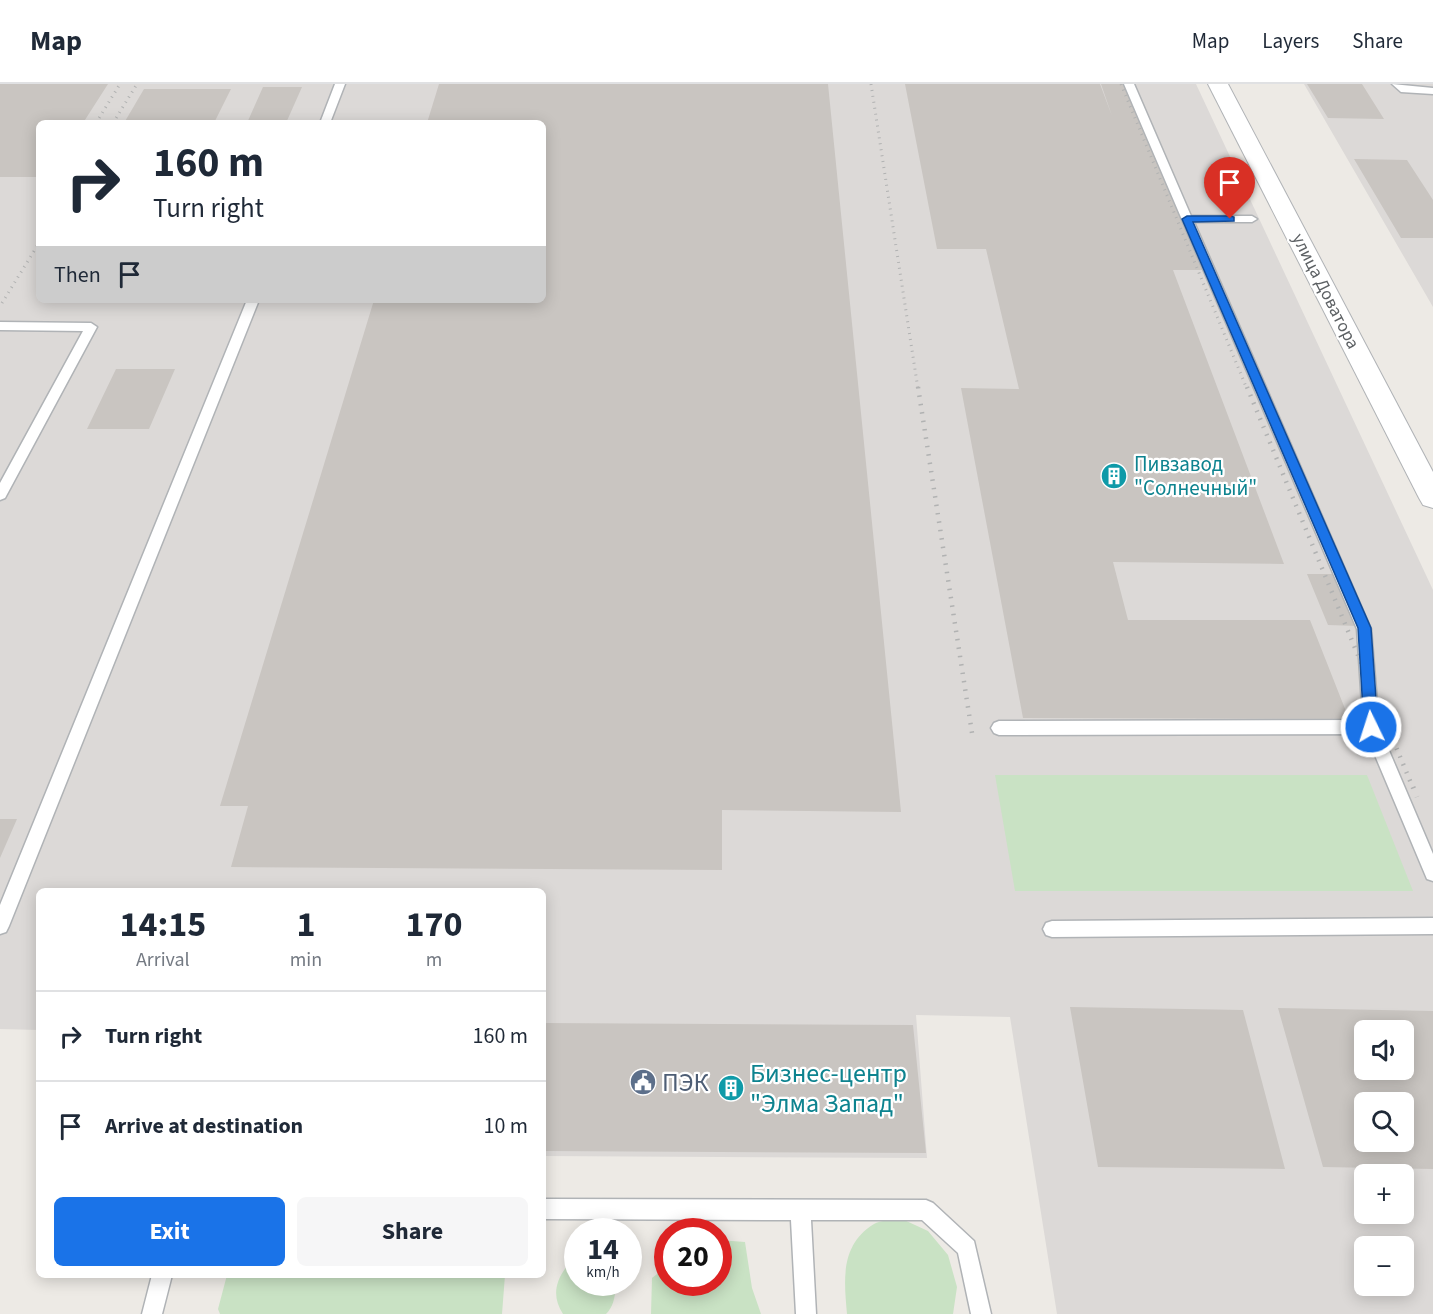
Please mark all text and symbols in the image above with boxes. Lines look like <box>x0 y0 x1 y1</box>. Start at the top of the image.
text: Map <box>30 21 82 61</box>
text: Map <box>1192 26 1229 56</box>
text: Layers <box>1262 26 1319 56</box>
text: Share <box>1352 26 1403 56</box>
text: 160 m <box>153 133 264 193</box>
icon: right <box>54 144 132 222</box>
pin <box>1204 157 1255 219</box>
icon: arrive <box>1213 166 1246 199</box>
text: Turn right <box>153 189 264 228</box>
street label: улица Доватора <box>1286 229 1365 353</box>
icon: arrive <box>113 258 146 291</box>
text: Then <box>54 259 101 291</box>
place label: Пивзавод "Солнечный" <box>1134 449 1257 503</box>
building icon: Пивзавод "Солнечный" <box>1099 461 1129 491</box>
position arrow <box>1339 695 1403 759</box>
text: 14:15 <box>119 899 206 950</box>
text: 1 <box>296 899 315 950</box>
text: 170 <box>406 899 463 950</box>
text: Arrival <box>136 946 190 974</box>
text: min <box>290 946 322 974</box>
text: m <box>426 946 442 974</box>
icon: right <box>54 1020 87 1053</box>
text: Turn right <box>105 1020 202 1052</box>
text: 160 m <box>473 1020 528 1052</box>
map controls <box>1354 1020 1414 1296</box>
button: sound <box>1354 1020 1414 1080</box>
place label: Бизнес-центр "Элма Запад" <box>750 1055 907 1122</box>
place label: ПЭК <box>662 1064 709 1101</box>
public building icon: ПЭК <box>628 1067 658 1097</box>
building icon: Бизнес-центр "Элма Запад" <box>716 1073 746 1103</box>
button: search <box>1354 1092 1414 1152</box>
icon: arrive <box>54 1110 87 1143</box>
text: Arrive at destination <box>105 1110 303 1142</box>
text: 10 m <box>483 1110 528 1142</box>
button: + <box>1354 1164 1414 1224</box>
button: Exit <box>54 1197 285 1266</box>
button: Share <box>297 1197 528 1266</box>
speed limit sign: 20 <box>654 1218 732 1296</box>
text: 14 <box>587 1228 619 1271</box>
button: − <box>1354 1236 1414 1296</box>
text: km/h <box>586 1262 620 1283</box>

